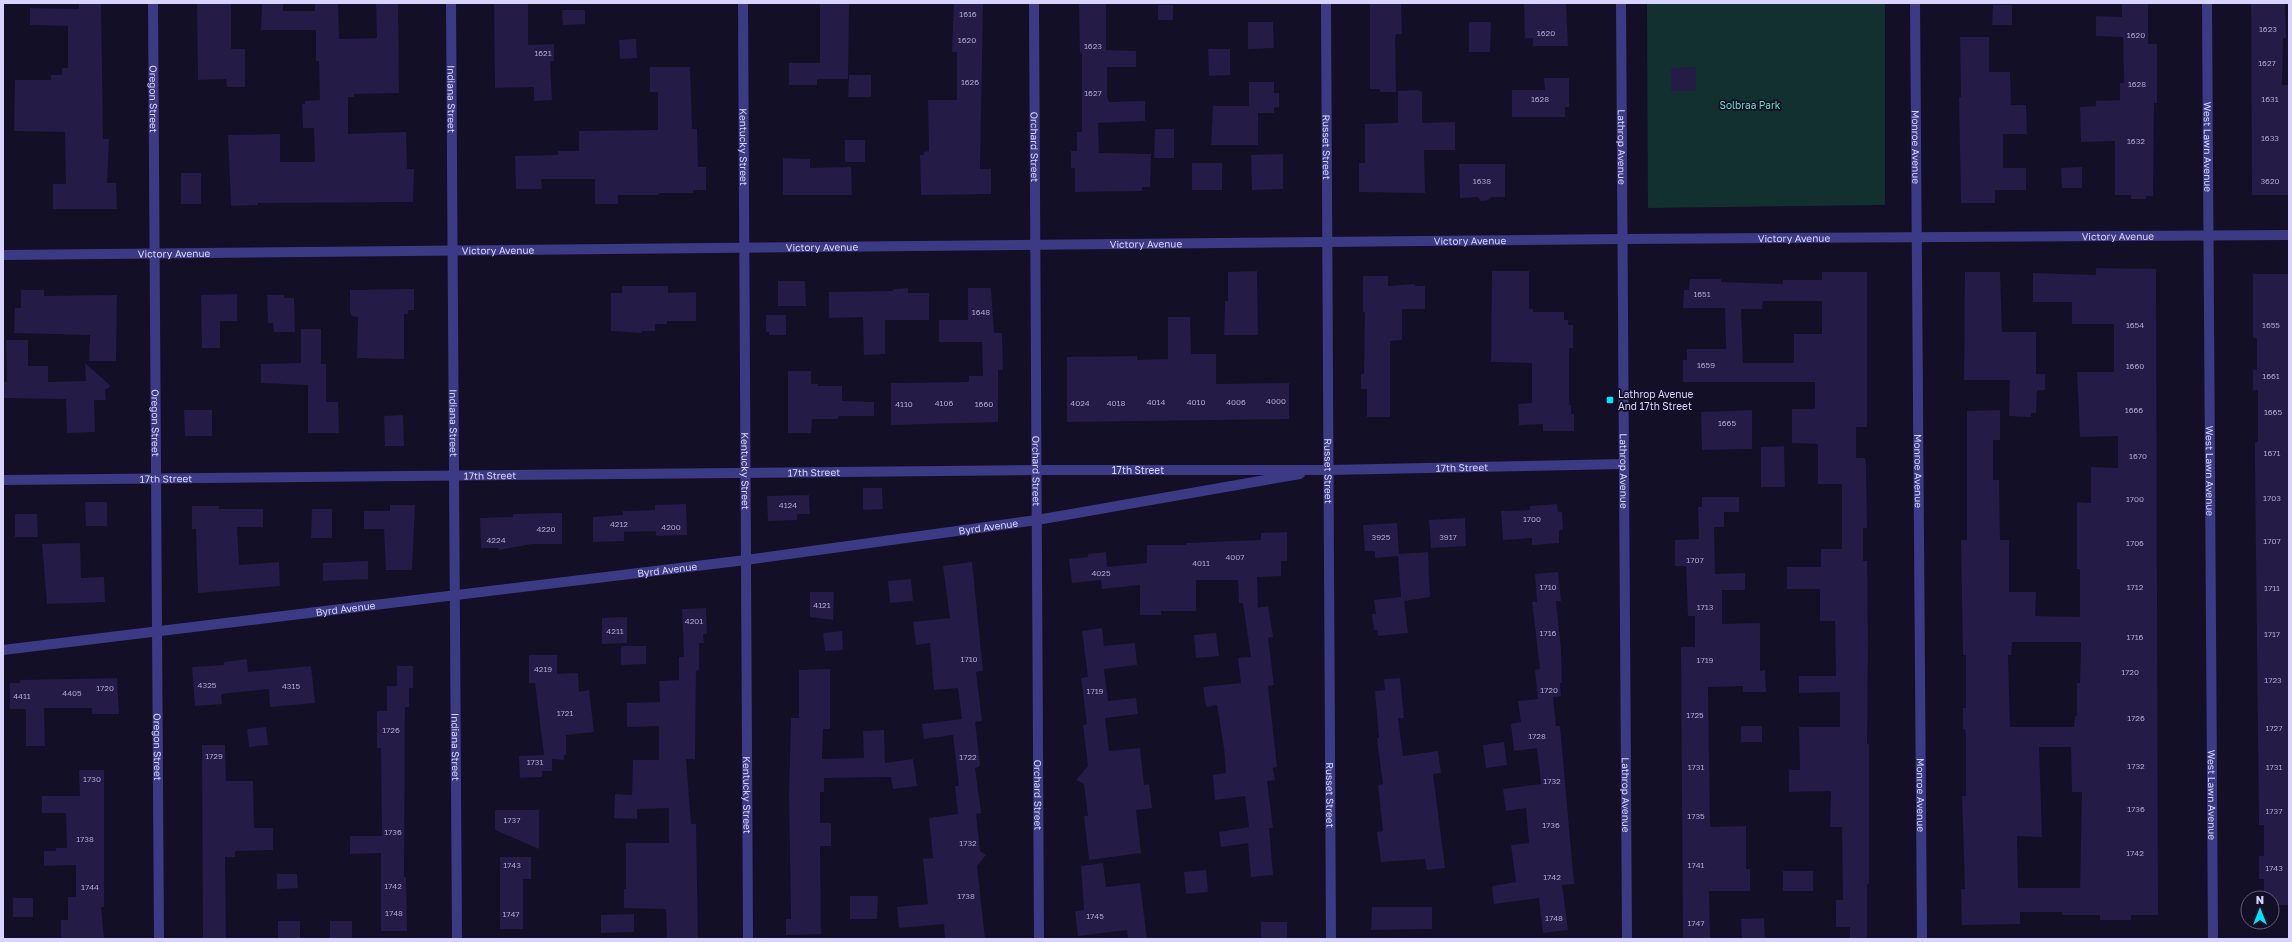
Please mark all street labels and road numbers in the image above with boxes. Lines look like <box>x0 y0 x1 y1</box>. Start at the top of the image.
street label: Oregon Street <box>147 65 160 133</box>
street label: Indiana Street <box>445 65 458 133</box>
street label: West Lawn Avenue <box>2202 102 2214 192</box>
street label: Kentucky Street <box>738 108 750 186</box>
street label: Lathrop Avenue <box>1616 109 1628 185</box>
street label: Monroe Avenue <box>1910 110 1922 184</box>
street label: Orchard Street <box>1029 112 1041 182</box>
street label: Russet Street <box>1321 114 1333 180</box>
street label: Victory Avenue <box>2082 230 2154 242</box>
street label: Victory Avenue <box>1758 232 1830 244</box>
street label: Victory Avenue <box>1434 234 1506 247</box>
street label: Victory Avenue <box>1110 237 1182 250</box>
street label: Victory Avenue <box>786 241 858 253</box>
street label: Victory Avenue <box>462 244 534 256</box>
street label: Victory Avenue <box>138 247 210 260</box>
street label: Oregon Street <box>149 389 162 457</box>
street label: Indiana Street <box>447 389 460 457</box>
street label: West Lawn Avenue <box>2204 426 2216 516</box>
street label: Kentucky Street <box>739 432 752 510</box>
street label: Lathrop Avenue <box>1618 433 1630 509</box>
street label: Monroe Avenue <box>1912 434 1925 508</box>
street label: Orchard Street <box>1030 436 1043 506</box>
street label: Russet Street <box>1322 438 1335 504</box>
street label: 17th Street <box>1436 461 1488 474</box>
street label: 17th Street <box>1112 464 1164 476</box>
street label: 17th Street <box>788 466 840 478</box>
street label: 17th Street <box>464 469 516 482</box>
street label: 17th Street <box>140 472 192 485</box>
street label: Byrd Avenue <box>958 517 1019 537</box>
street label: Byrd Avenue <box>637 560 698 579</box>
street label: Byrd Avenue <box>315 599 376 618</box>
street label: Oregon Street <box>152 713 164 781</box>
street label: Indiana Street <box>450 713 462 781</box>
street label: West Lawn Avenue <box>2206 750 2218 840</box>
street label: Kentucky Street <box>741 756 753 834</box>
street label: Lathrop Avenue <box>1620 757 1632 833</box>
street label: Monroe Avenue <box>1915 758 1927 832</box>
street label: Orchard Street <box>1032 760 1044 830</box>
street label: Russet Street <box>1324 762 1336 828</box>

